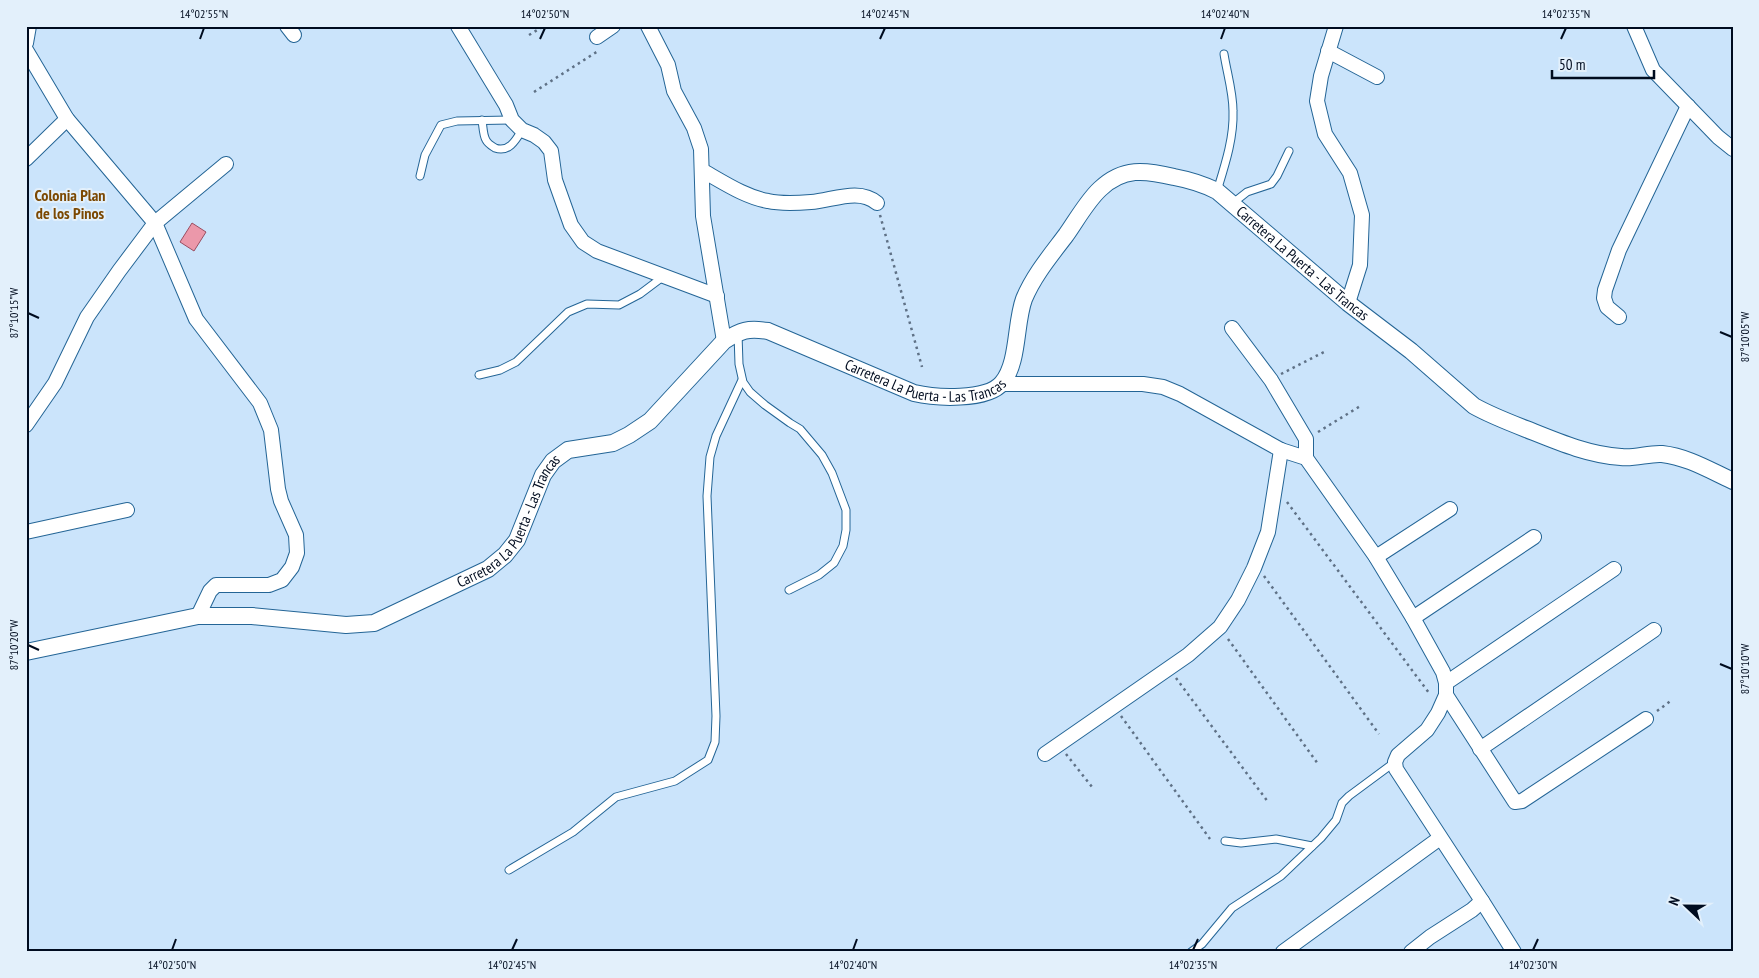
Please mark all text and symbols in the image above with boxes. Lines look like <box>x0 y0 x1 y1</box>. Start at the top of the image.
text: 14°02'55"N <box>180 6 228 21</box>
text: 14°02'50"N <box>521 6 569 21</box>
text: 14°02'45"N <box>861 6 909 21</box>
text: 14°02'40"N <box>1201 6 1249 21</box>
text: 14°02'35"N <box>1542 6 1590 21</box>
scale bar <box>1552 48 1654 80</box>
text: 50 m <box>1559 55 1585 74</box>
district label: Colonia Plan de los Pinos <box>35 185 105 223</box>
street label: Carretera La Puerta - Las Trancas <box>1233 202 1373 324</box>
text: 87°10'15"W <box>6 288 21 338</box>
text: 87°10'05"W <box>1737 312 1752 362</box>
street label: Carretera La Puerta - Las Trancas <box>842 355 1010 406</box>
street label: Carretera La Puerta - Las Trancas <box>454 449 563 591</box>
text: 87°10'20"W <box>6 620 21 670</box>
text: 87°10'10"W <box>1737 644 1752 694</box>
north arrow <box>1662 880 1712 930</box>
text: N <box>1664 894 1684 908</box>
text: 14°02'50"N <box>148 957 196 972</box>
text: 14°02'45"N <box>488 957 536 972</box>
text: 14°02'40"N <box>829 957 877 972</box>
text: 14°02'35"N <box>1169 957 1217 972</box>
text: 14°02'30"N <box>1509 957 1557 972</box>

